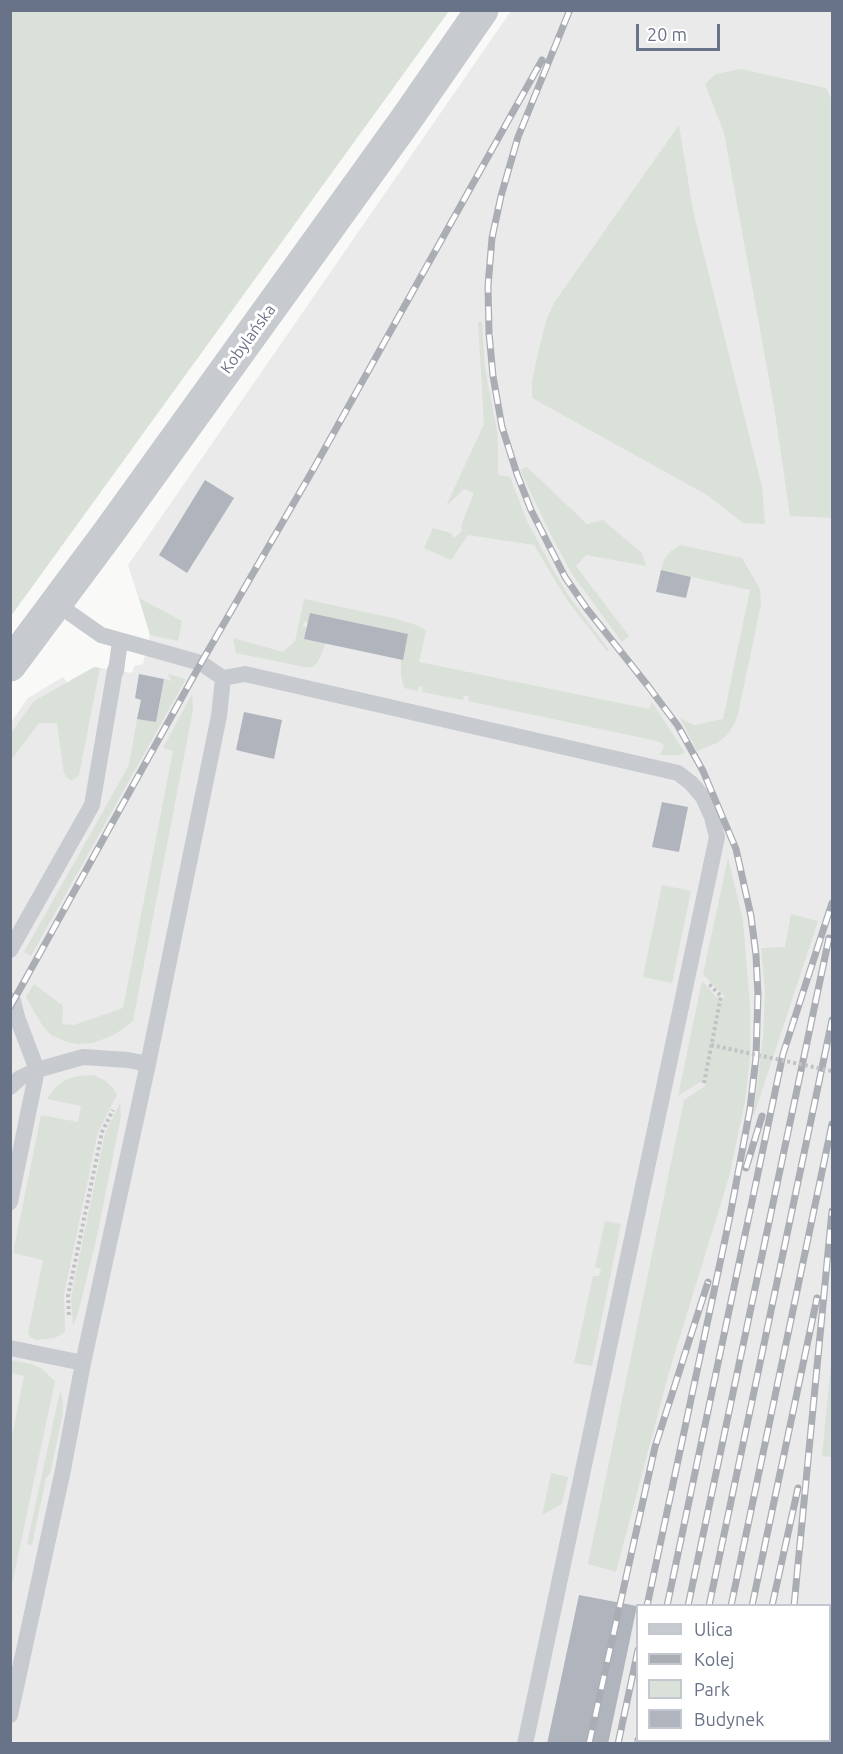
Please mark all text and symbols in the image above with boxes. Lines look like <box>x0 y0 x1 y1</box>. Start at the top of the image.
scale bar <box>639 12 723 50</box>
text: 20 m <box>647 24 687 44</box>
street label: Kobylańska <box>217 301 279 377</box>
legend <box>636 1604 831 1742</box>
text: Ulica <box>694 1619 733 1639</box>
text: Kolej <box>694 1649 734 1669</box>
text: Park <box>694 1679 730 1699</box>
text: Budynek <box>694 1709 764 1729</box>

